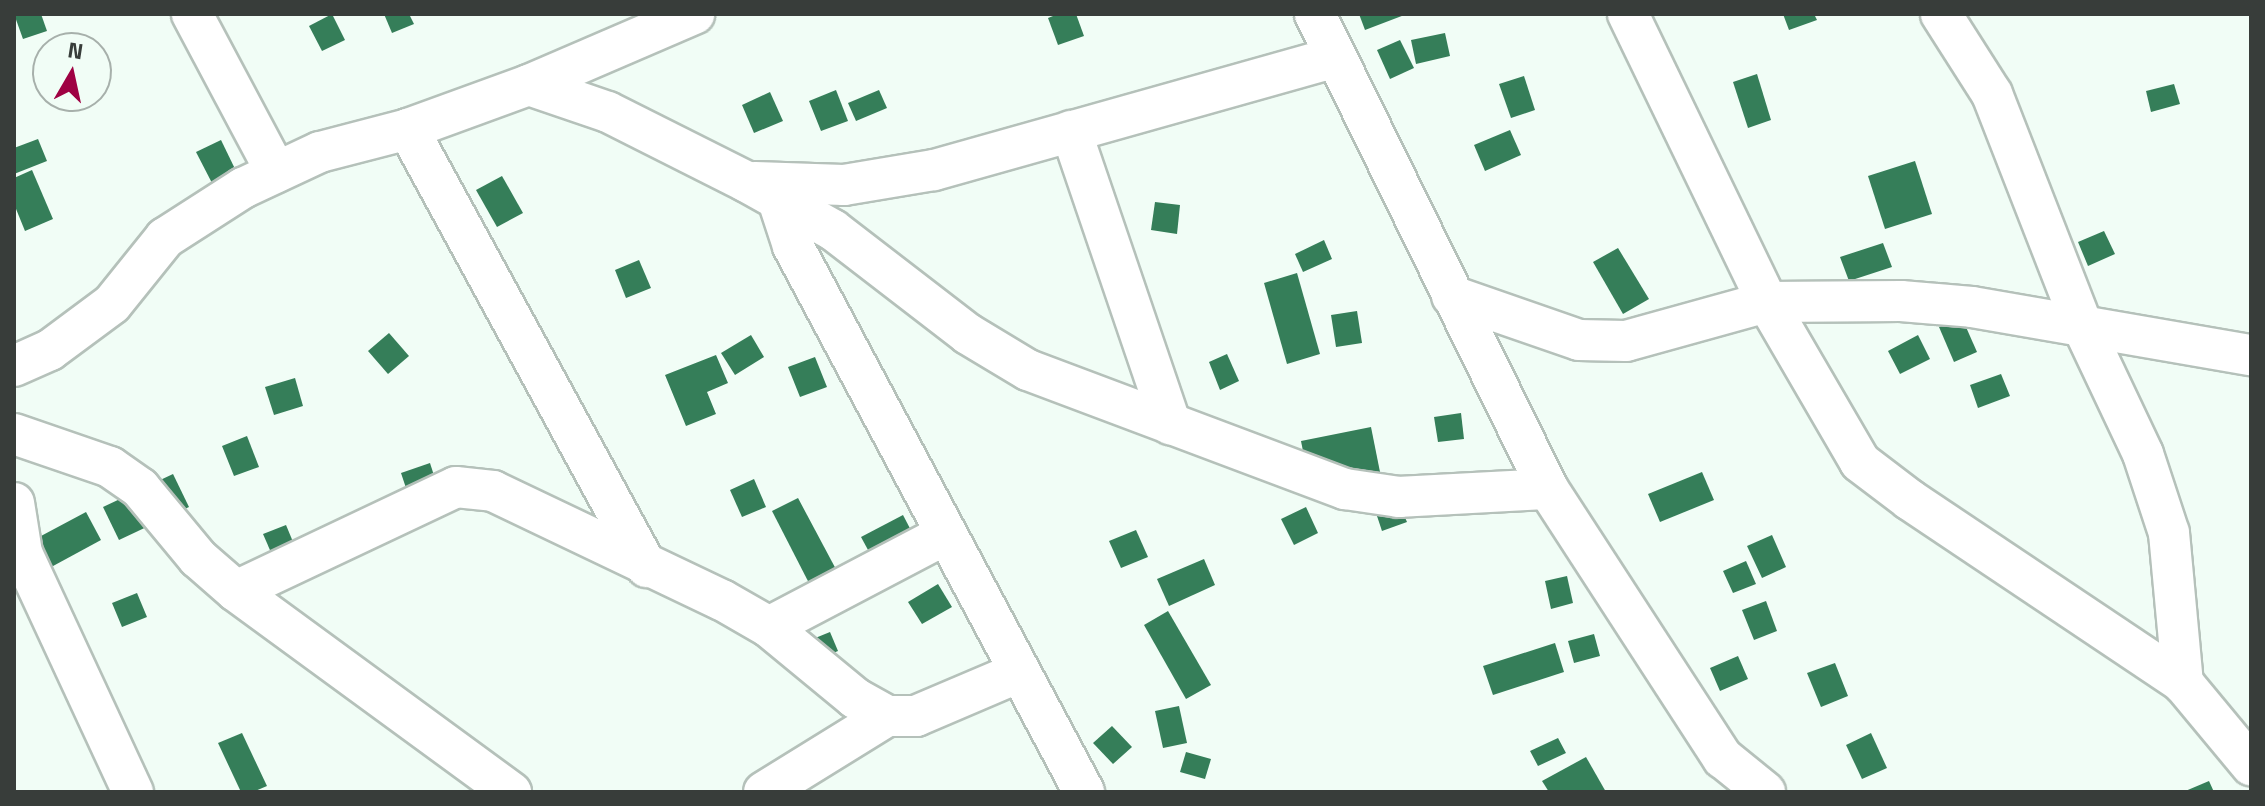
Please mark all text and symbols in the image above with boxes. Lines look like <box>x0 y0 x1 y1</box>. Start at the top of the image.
north arrow <box>32 32 112 112</box>
text: N <box>65 32 86 68</box>

